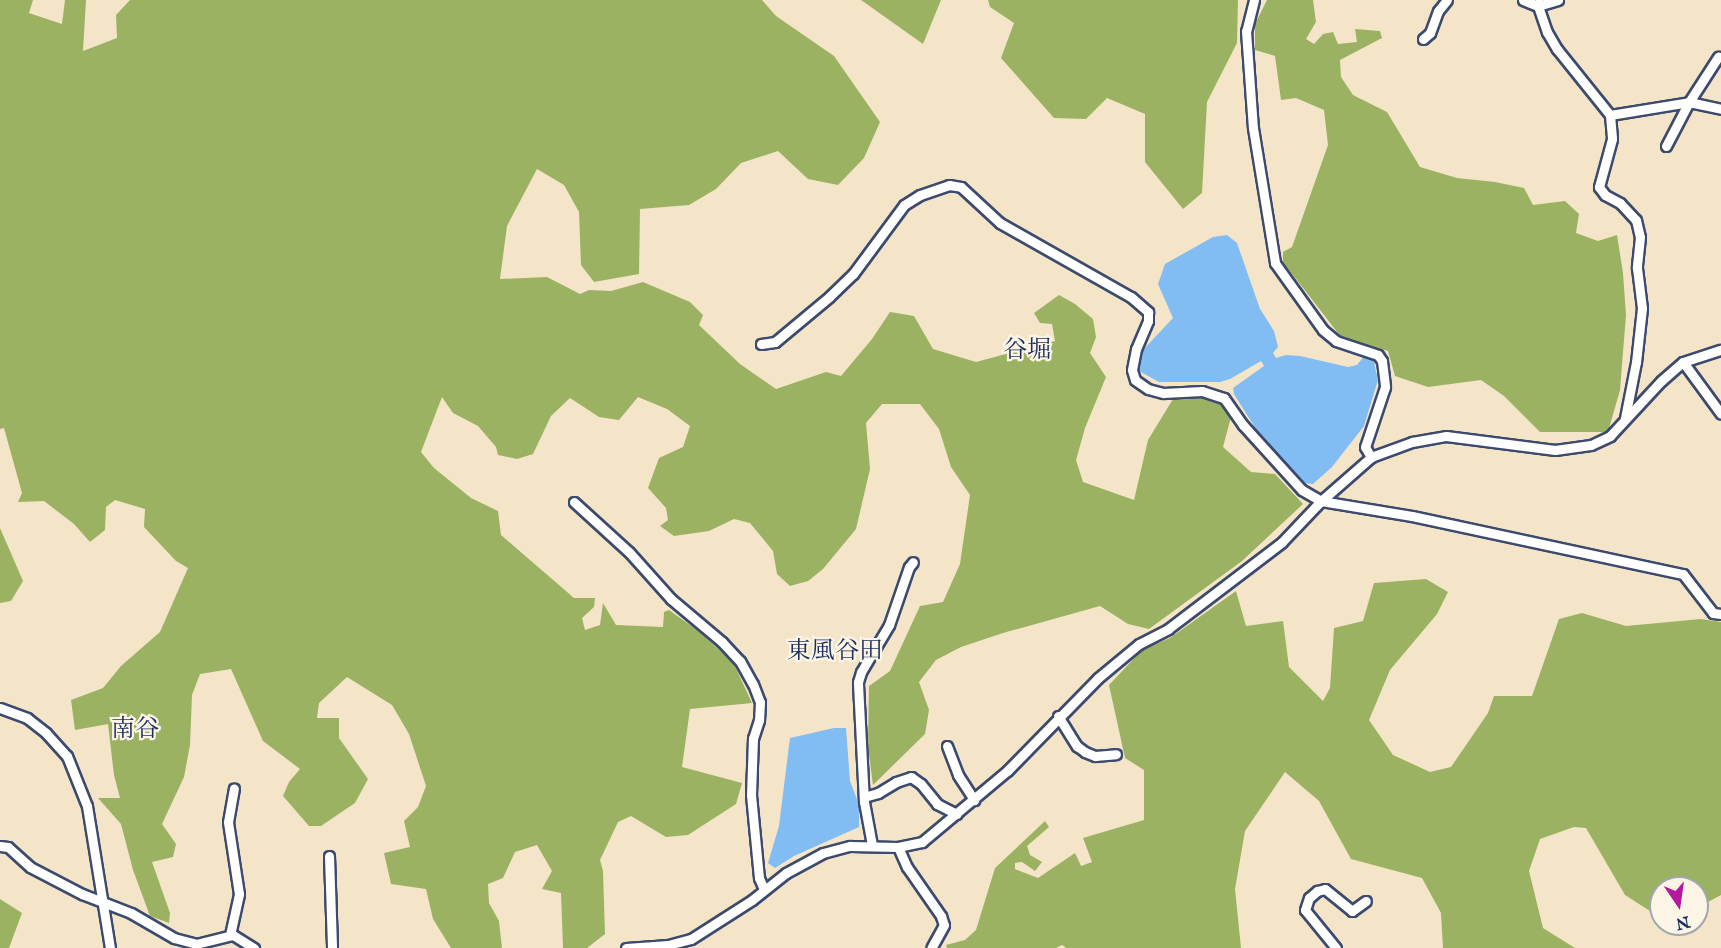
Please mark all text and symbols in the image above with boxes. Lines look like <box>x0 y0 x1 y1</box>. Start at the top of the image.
district label: 谷堀 <box>1003 337 1051 365</box>
district label: 東風谷田 <box>787 638 883 666</box>
district label: 南谷 <box>111 716 159 744</box>
north arrow <box>1649 876 1709 936</box>
text: N <box>1674 910 1692 933</box>

